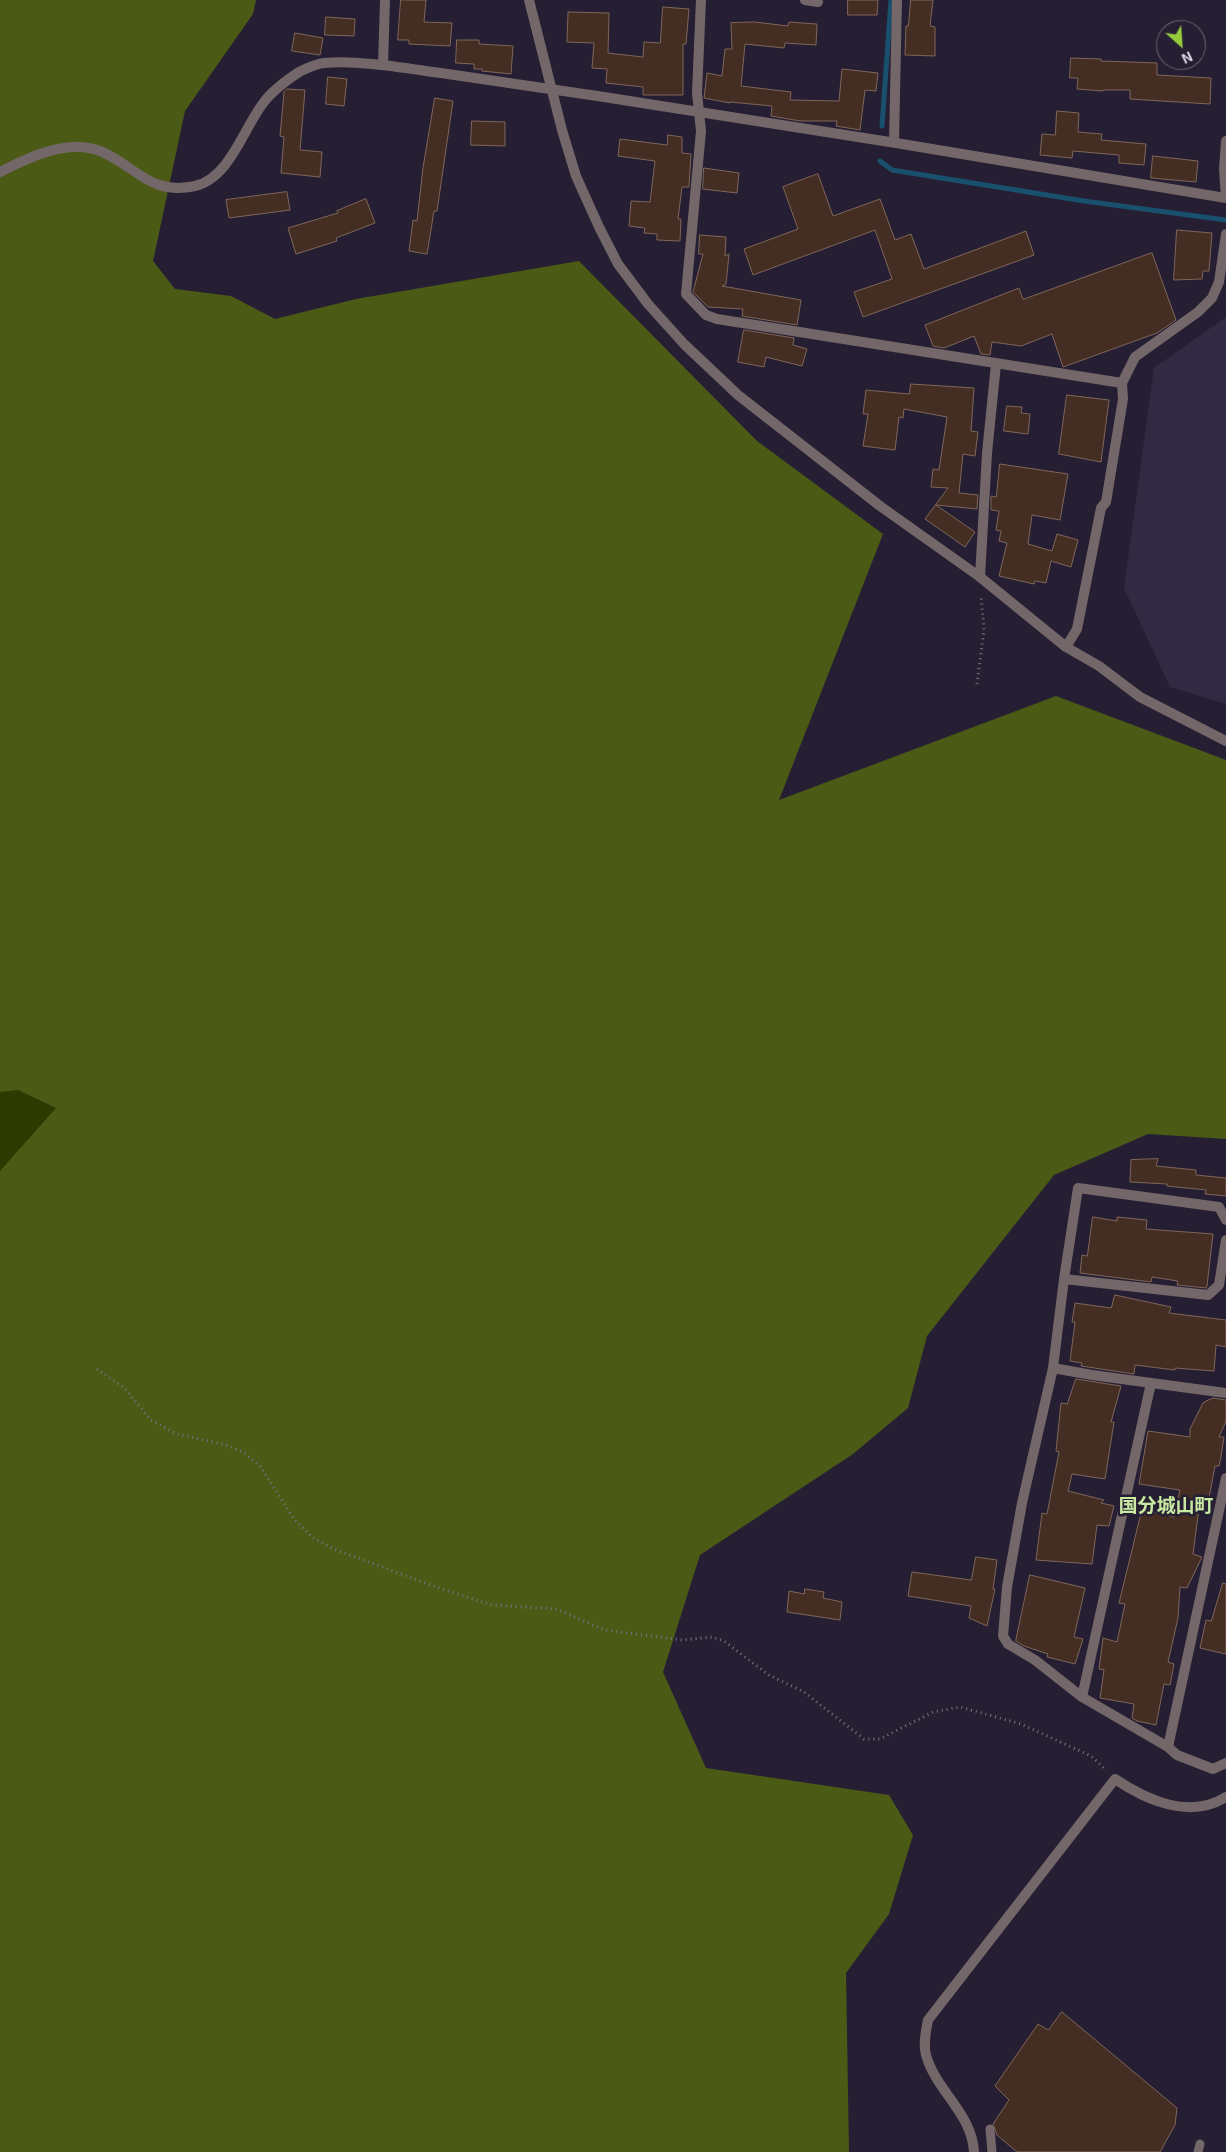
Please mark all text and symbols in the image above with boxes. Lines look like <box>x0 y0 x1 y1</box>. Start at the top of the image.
north arrow <box>1156 20 1206 70</box>
text: N <box>1179 48 1196 68</box>
district label: 国分城山町 <box>1119 1495 1213 1517</box>

